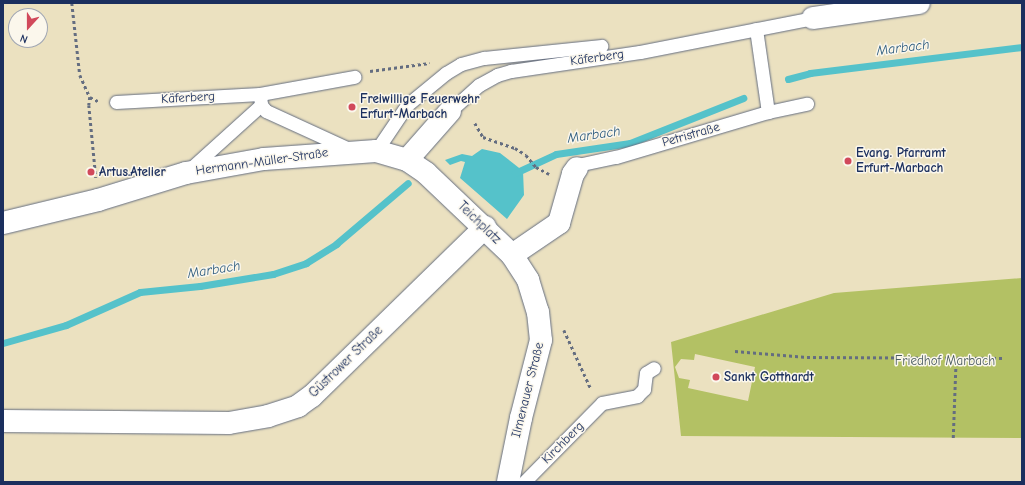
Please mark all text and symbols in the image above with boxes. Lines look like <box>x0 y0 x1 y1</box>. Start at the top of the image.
north arrow <box>8 8 48 48</box>
text: N <box>18 31 30 46</box>
water label: Marbach <box>875 36 931 60</box>
street label: Käferberg <box>569 47 625 69</box>
street label: Käferberg <box>161 89 215 107</box>
place label: Freiwillige Feuerwehr Erfurt-Marbach <box>360 92 479 123</box>
marker: Freiwillige Feuerwehr Erfurt-Marbach <box>347 102 357 112</box>
street label: Petristraße <box>660 119 722 151</box>
water label: Marbach <box>566 123 622 147</box>
street label: Hermann-Müller-Straße <box>195 145 329 179</box>
place label: Evang. Pfarramt Erfurt-Marbach <box>856 146 946 177</box>
marker: Evang. Pfarramt Erfurt-Marbach <box>843 156 853 166</box>
place label: Artus.Atelier <box>99 164 166 180</box>
marker: Artus.Atelier <box>86 167 96 177</box>
street label: Teichplatz <box>454 199 504 247</box>
water label: Marbach <box>186 258 242 282</box>
street label: Güstrower Straße <box>306 323 386 401</box>
street label: Ilmenauer Straße <box>509 341 547 439</box>
park label: Friedhof Marbach <box>895 353 995 369</box>
place label: Sankt Gotthardt <box>724 369 814 385</box>
marker: Sankt Gotthardt <box>711 372 721 382</box>
street label: Kirchberg <box>539 419 587 467</box>

